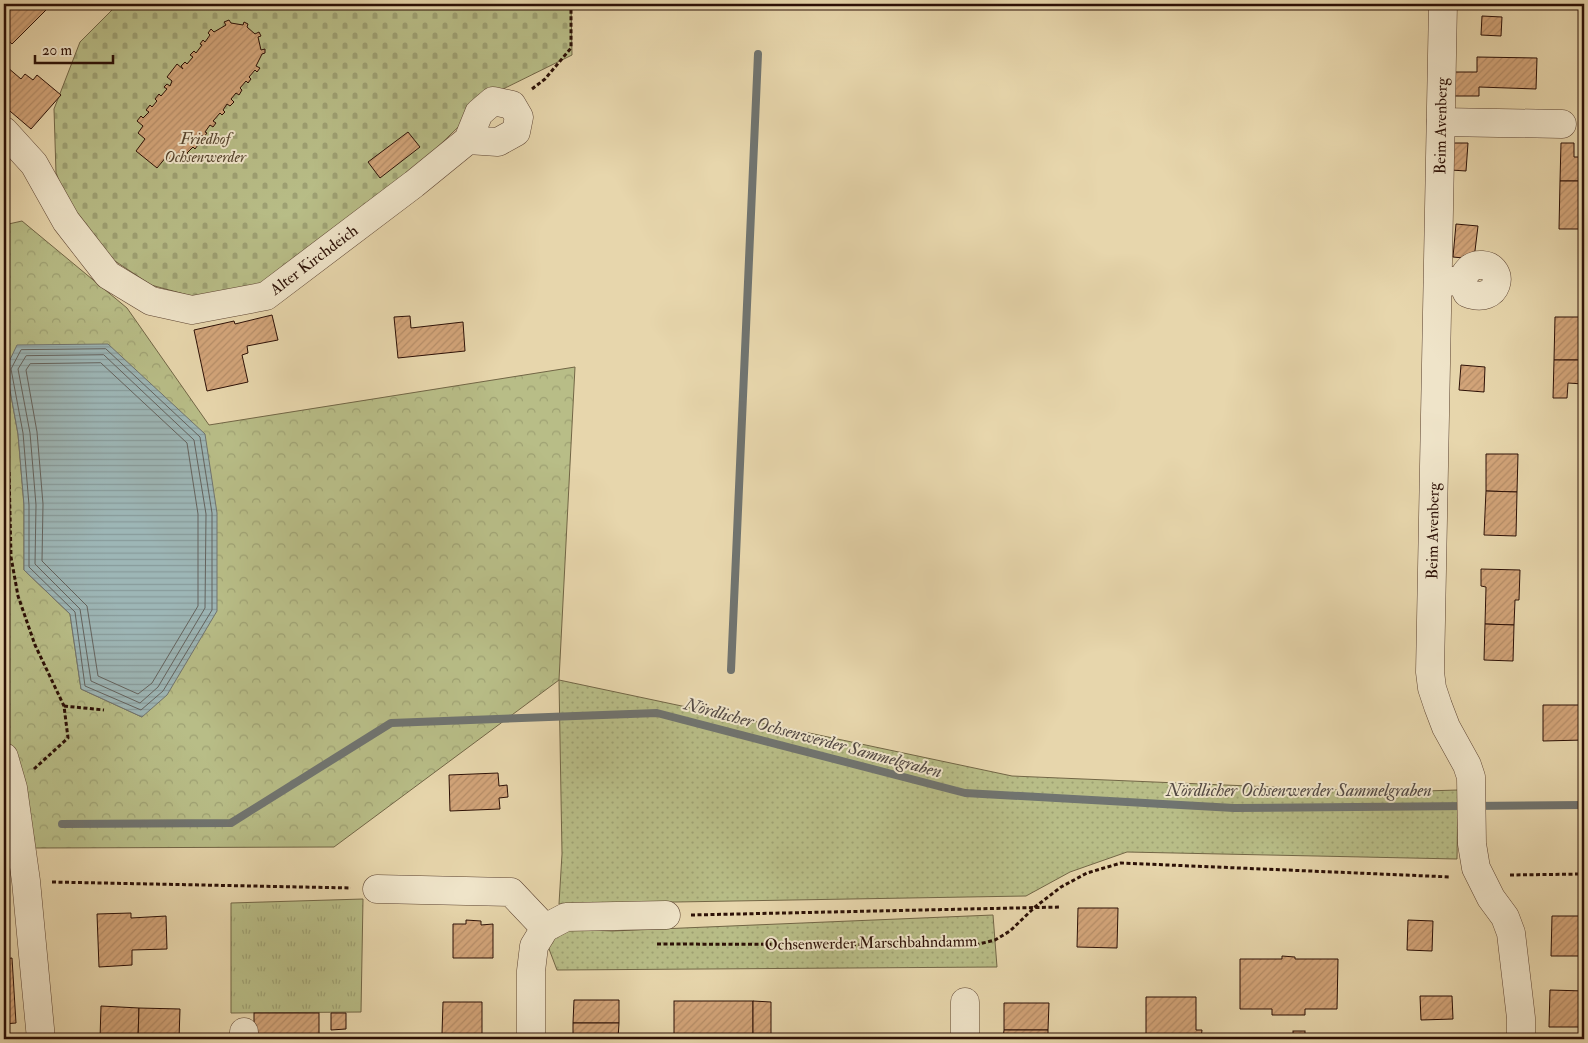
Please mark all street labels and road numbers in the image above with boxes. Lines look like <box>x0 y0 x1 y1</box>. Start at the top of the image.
street label: Beim Avenberg <box>1430 76 1452 175</box>
street label: Alter Kirchdeich <box>265 220 362 300</box>
street label: Beim Avenberg <box>1422 481 1444 580</box>
street label: Ochsenwerder Marschbahndamm <box>764 931 978 955</box>

